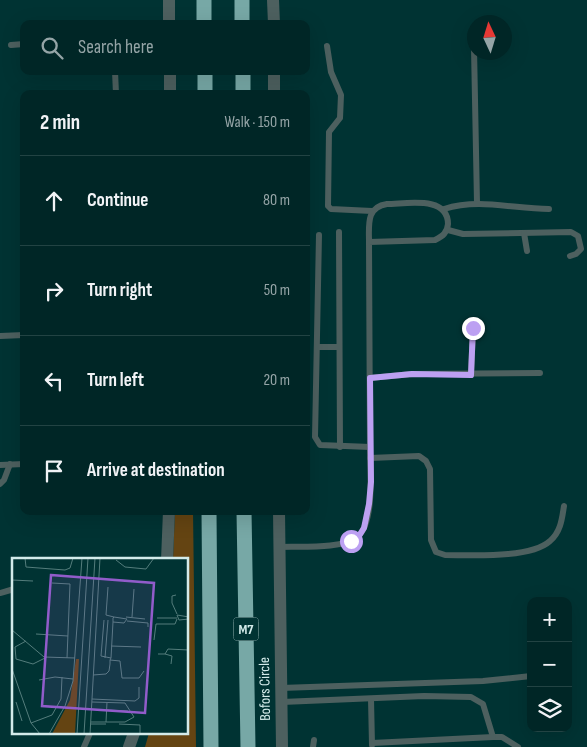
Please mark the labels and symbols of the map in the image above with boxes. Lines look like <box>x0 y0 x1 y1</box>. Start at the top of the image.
north arrow <box>467 15 512 60</box>
route end <box>462 317 485 340</box>
route start <box>340 530 363 553</box>
inset map <box>12 558 189 734</box>
road number: M7 <box>234 618 258 640</box>
street label: Bofors Circle <box>255 657 275 721</box>

